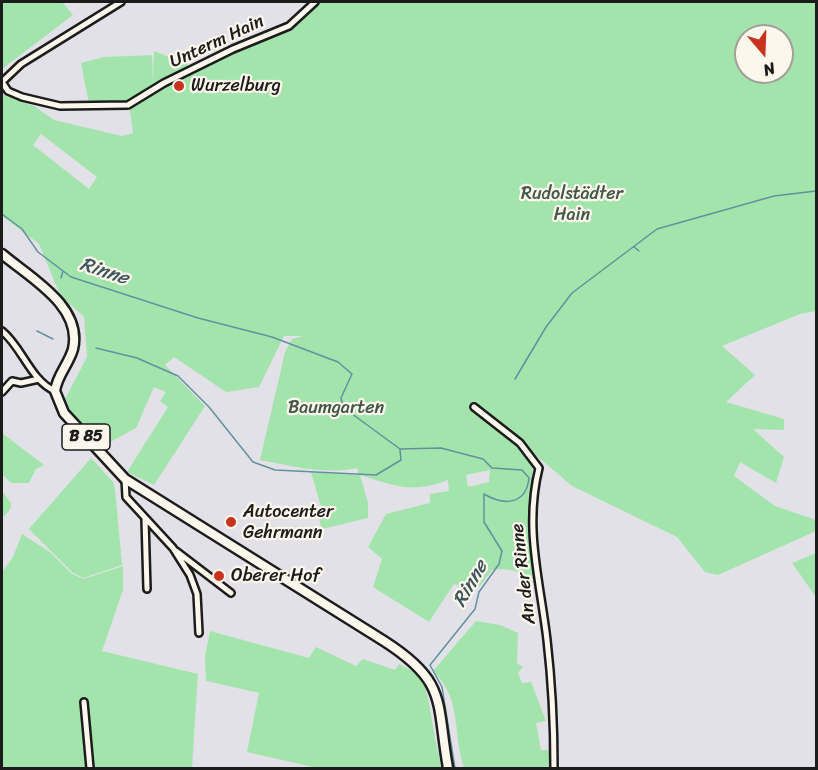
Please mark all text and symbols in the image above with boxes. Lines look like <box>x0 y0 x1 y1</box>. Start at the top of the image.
street label: Unterm Hain <box>167 11 267 73</box>
north arrow <box>734 24 794 84</box>
text: N <box>759 54 779 85</box>
place label: Wurzelburg <box>191 75 281 97</box>
marker: Wurzelburg <box>172 79 186 93</box>
park label: Rudolstädter Hain <box>521 183 623 226</box>
water label: Rinne <box>77 253 131 291</box>
park label: Baumgarten <box>288 397 384 419</box>
road number: B 85 <box>62 424 110 450</box>
place label: Autocenter Gehrmann <box>243 501 333 544</box>
marker: Autocenter Gehrmann <box>224 515 238 529</box>
street label: An der Rinne <box>507 522 541 626</box>
water label: Rinne <box>448 557 494 611</box>
place label: Oberer Hof <box>231 565 320 587</box>
marker: Oberer Hof <box>212 569 226 583</box>

